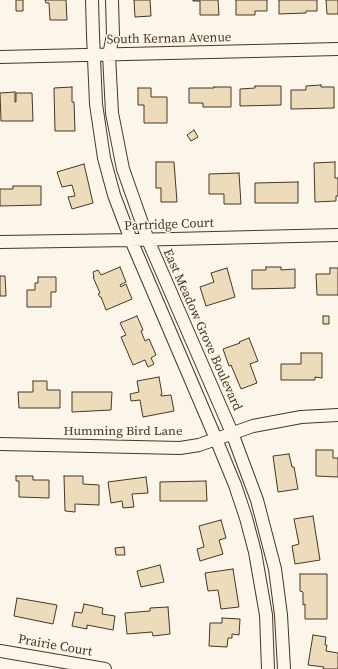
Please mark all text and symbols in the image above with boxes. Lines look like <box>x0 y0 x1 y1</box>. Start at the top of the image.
street label: South Kernan Avenue <box>106 30 232 48</box>
street label: Partridge Court <box>124 216 214 234</box>
street label: East Meadow Grove Boulevard <box>159 247 245 413</box>
street label: Humming Bird Lane <box>63 424 183 440</box>
street label: Prairie Court <box>17 632 93 660</box>

